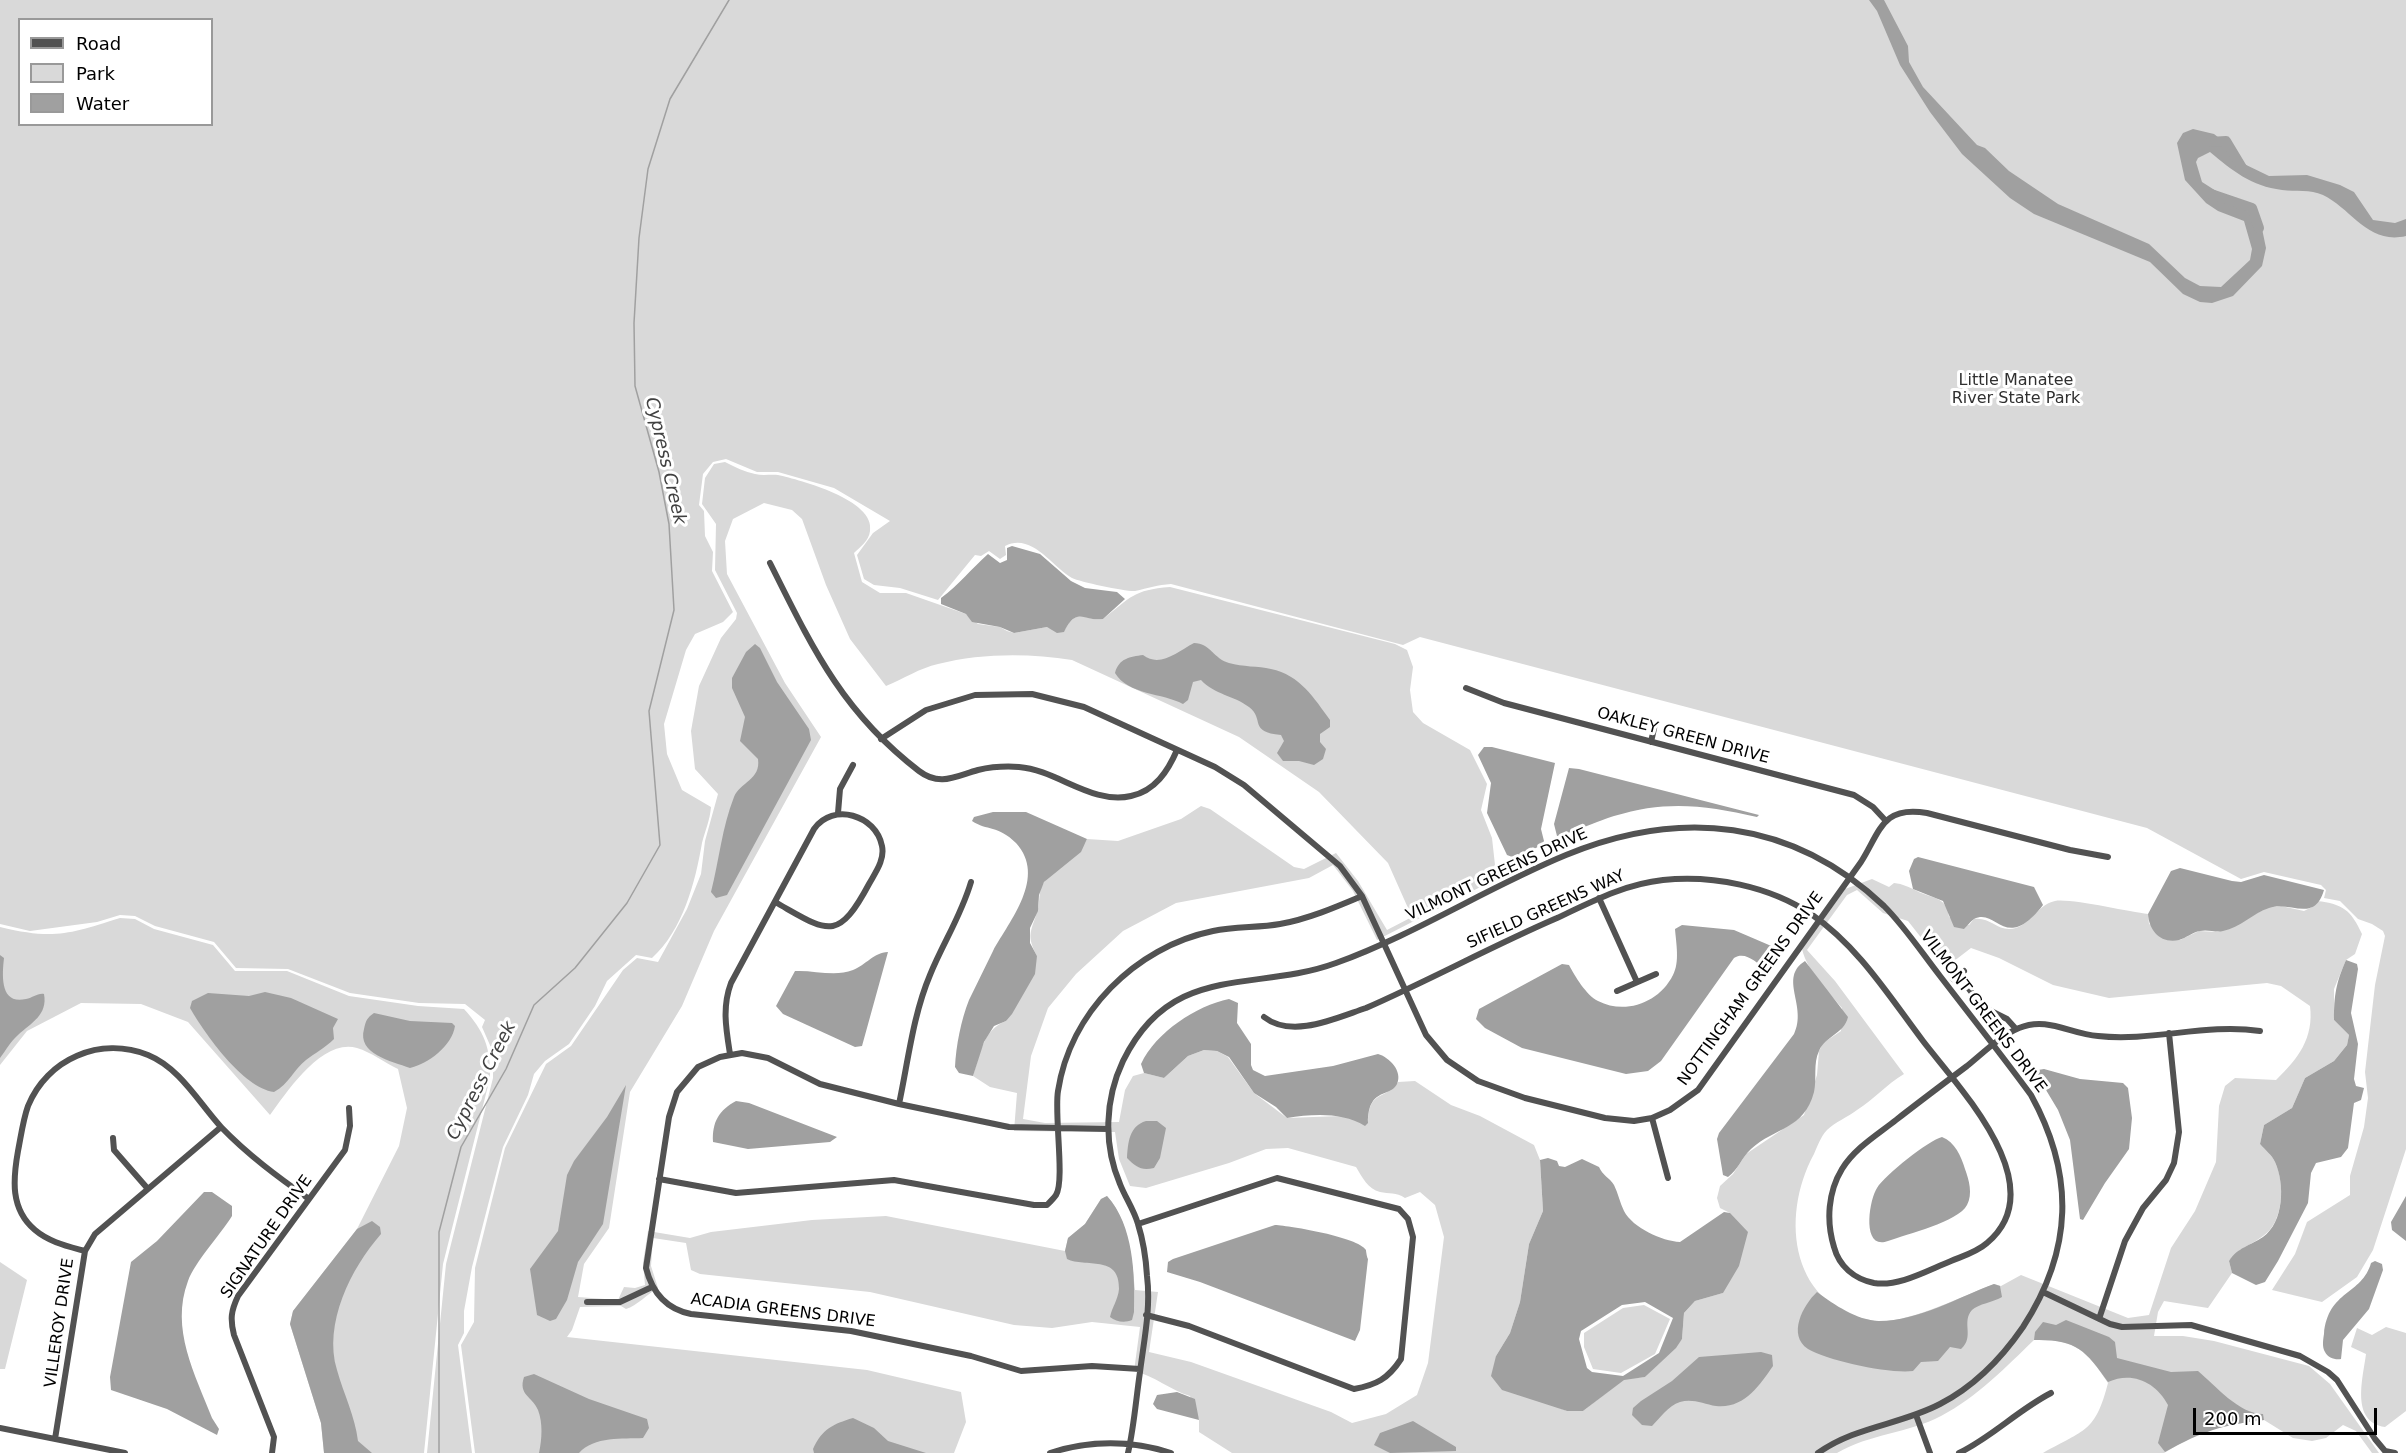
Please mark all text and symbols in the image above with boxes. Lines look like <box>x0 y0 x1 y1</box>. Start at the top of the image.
legend <box>18 18 213 126</box>
text: Road <box>76 33 121 54</box>
text: Park <box>76 63 115 84</box>
text: Water <box>76 93 129 114</box>
park label: Little Manatee River State Park <box>1952 371 2080 409</box>
water label: Cypress Creek <box>640 395 690 527</box>
street label: OAKLEY GREEN DRIVE <box>1595 704 1771 768</box>
street label: VILMONT GREENS DRIVE <box>1403 824 1591 926</box>
street label: SIFIELD GREENS WAY <box>1464 867 1628 953</box>
street label: NOTTINGHAM GREENS DRIVE <box>1674 888 1828 1090</box>
street label: VILMONT GREENS DRIVE <box>1916 927 2050 1097</box>
water label: Cypress Creek <box>443 1018 521 1144</box>
street label: SIGNATURE DRIVE <box>217 1172 317 1302</box>
street label: VILLEROY DRIVE <box>41 1257 79 1389</box>
street label: ACADIA GREENS DRIVE <box>690 1290 876 1332</box>
scale bar <box>2196 1396 2380 1434</box>
text: 200 m <box>2204 1408 2262 1429</box>

